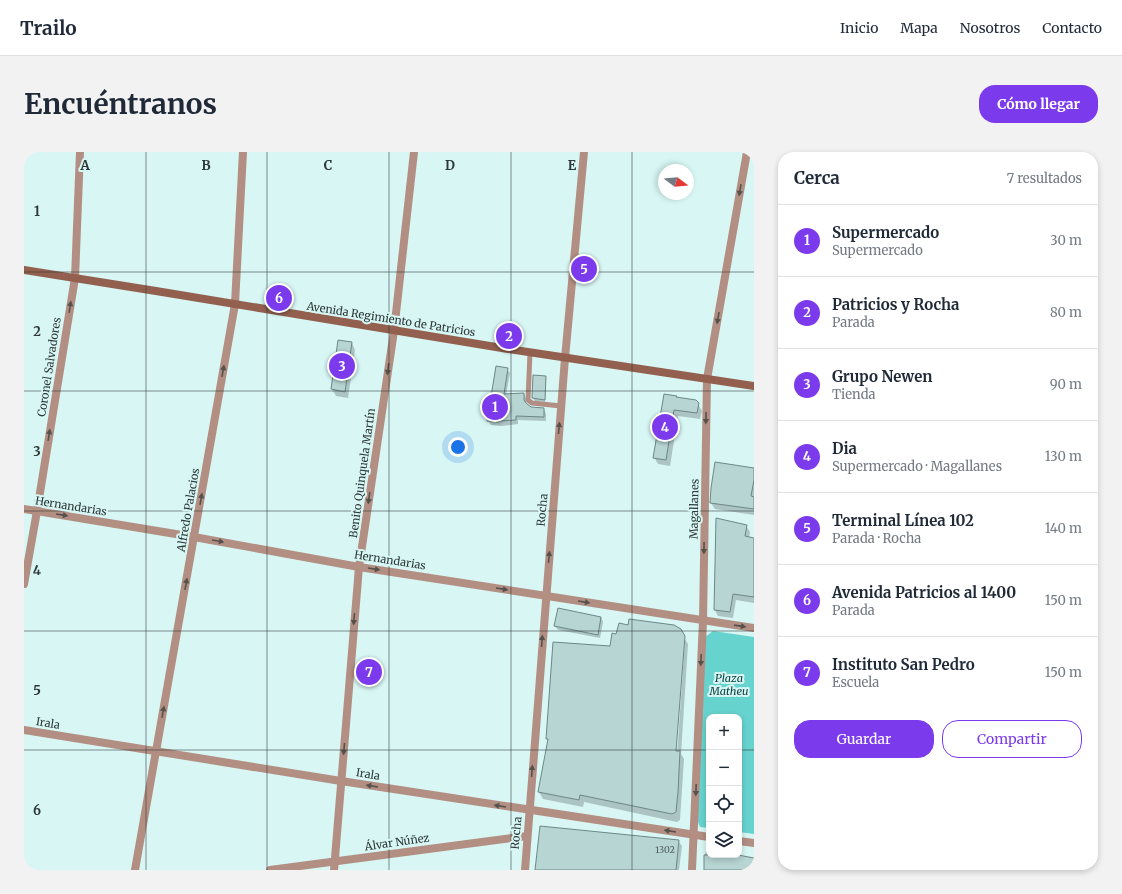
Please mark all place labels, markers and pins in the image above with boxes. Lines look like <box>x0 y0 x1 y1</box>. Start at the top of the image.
pin: 5 <box>571 254 597 284</box>
pin: 6 <box>266 283 292 313</box>
pin: 2 <box>496 321 522 351</box>
pin: 3 <box>329 351 355 381</box>
pin: 1 <box>482 392 508 422</box>
pin: 4 <box>652 412 678 442</box>
pin: 7 <box>356 657 382 687</box>

